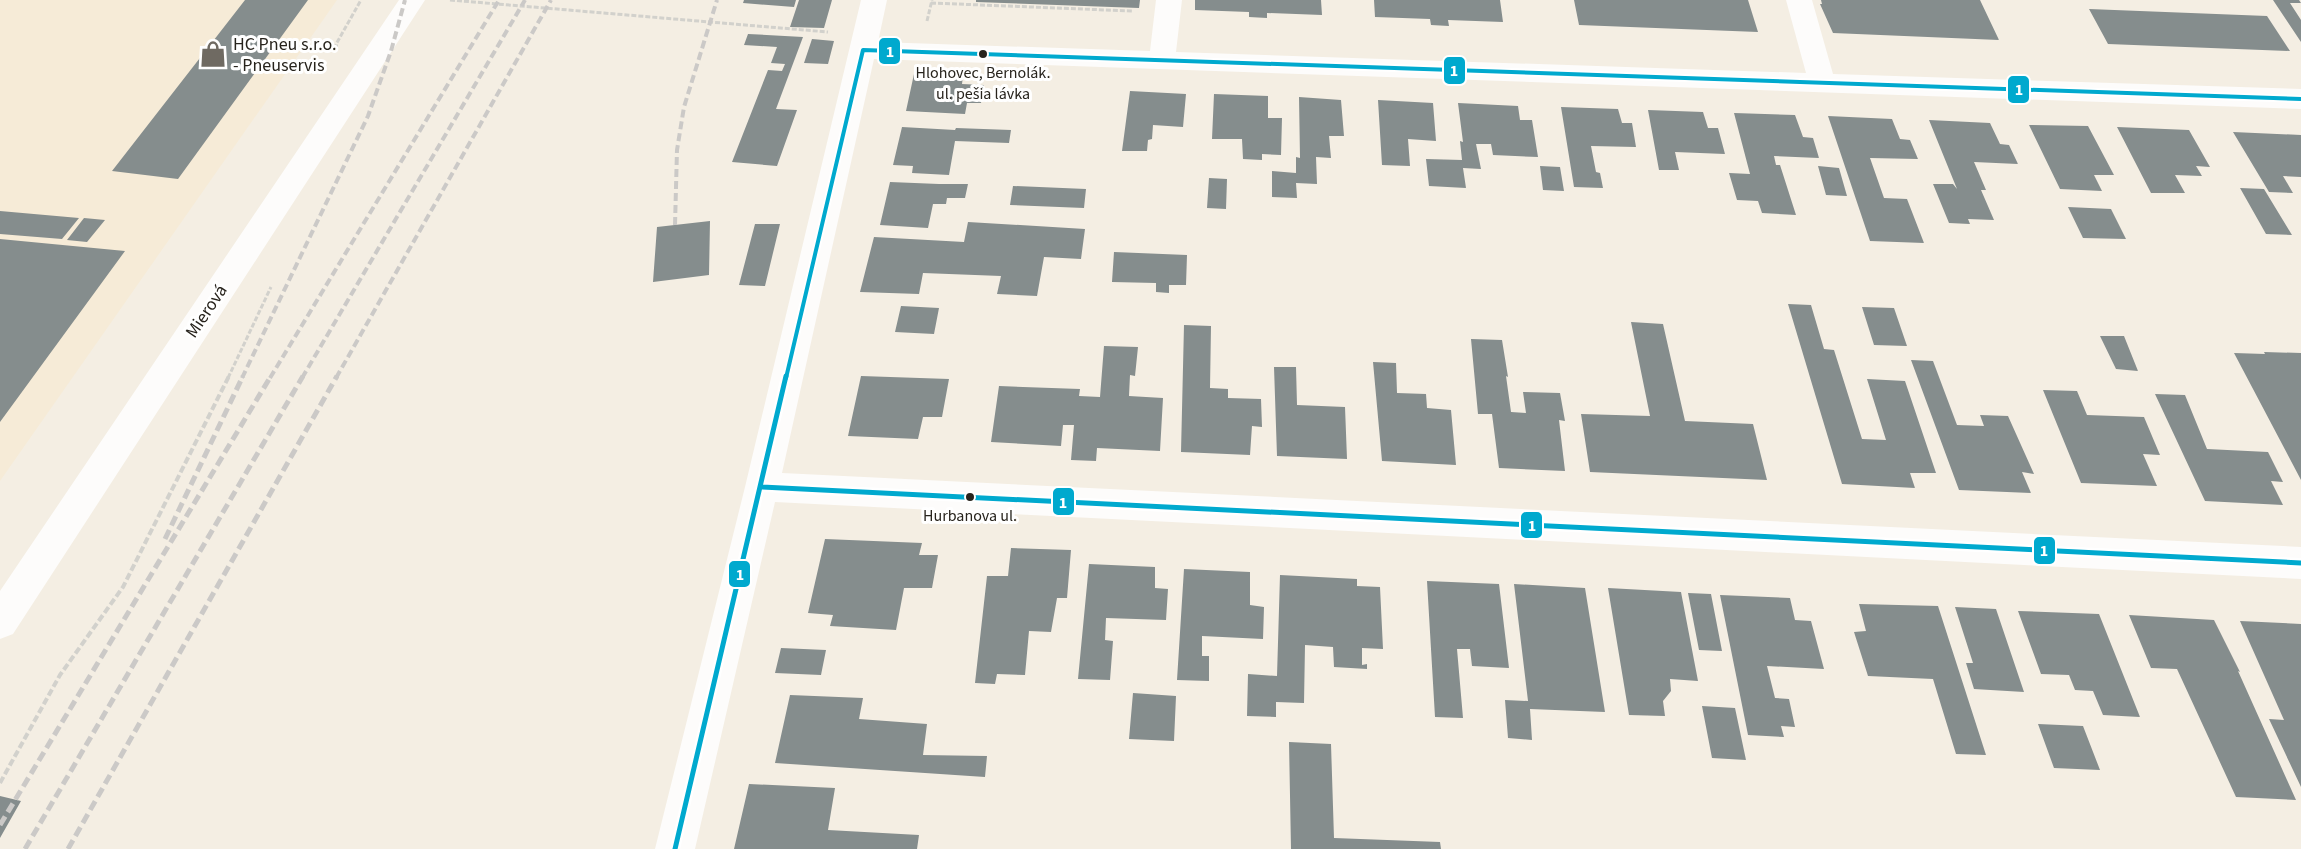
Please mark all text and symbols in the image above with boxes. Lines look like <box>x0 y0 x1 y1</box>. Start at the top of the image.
place label: HC Pneu s.r.o. - Pneuservis <box>233 32 337 78</box>
line badge: 1 <box>878 37 901 65</box>
shop icon: HC Pneu s.r.o. - Pneuservis <box>198 39 228 69</box>
text: 1 <box>886 41 894 63</box>
marker: Hlohovec, Bernolák. ul. pešia lávka <box>977 48 989 60</box>
line badge: 1 <box>1443 56 1466 85</box>
text: 1 <box>1450 60 1458 82</box>
place label: Hlohovec, Bernolák. ul. pešia lávka <box>916 62 1050 105</box>
line badge: 1 <box>2007 75 2030 104</box>
text: 1 <box>2015 79 2023 101</box>
street label: Mierová <box>179 280 233 343</box>
line badge: 1 <box>1052 487 1075 516</box>
marker: Hurbanova ul. <box>964 491 976 503</box>
text: 1 <box>1059 492 1067 514</box>
place label: Hurbanova ul. <box>923 505 1017 527</box>
line badge: 1 <box>1520 511 1543 539</box>
text: 1 <box>1528 515 1536 537</box>
line badge: 1 <box>2033 536 2056 565</box>
text: 1 <box>2040 540 2048 562</box>
line badge: 1 <box>728 560 751 588</box>
text: 1 <box>736 564 744 586</box>

